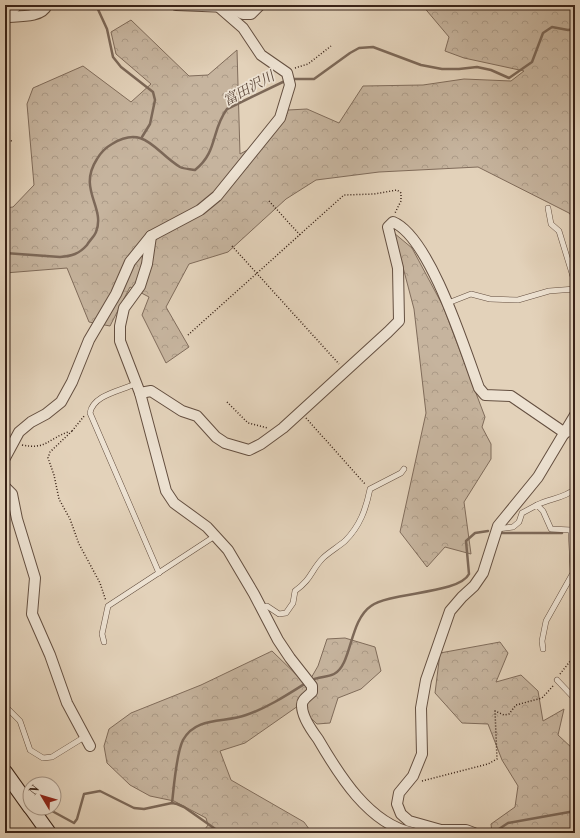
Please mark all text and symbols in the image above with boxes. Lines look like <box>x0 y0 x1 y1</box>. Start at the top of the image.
water label: 富田沢川 <box>220 67 280 110</box>
north arrow <box>22 776 62 816</box>
text: N <box>27 782 43 798</box>

